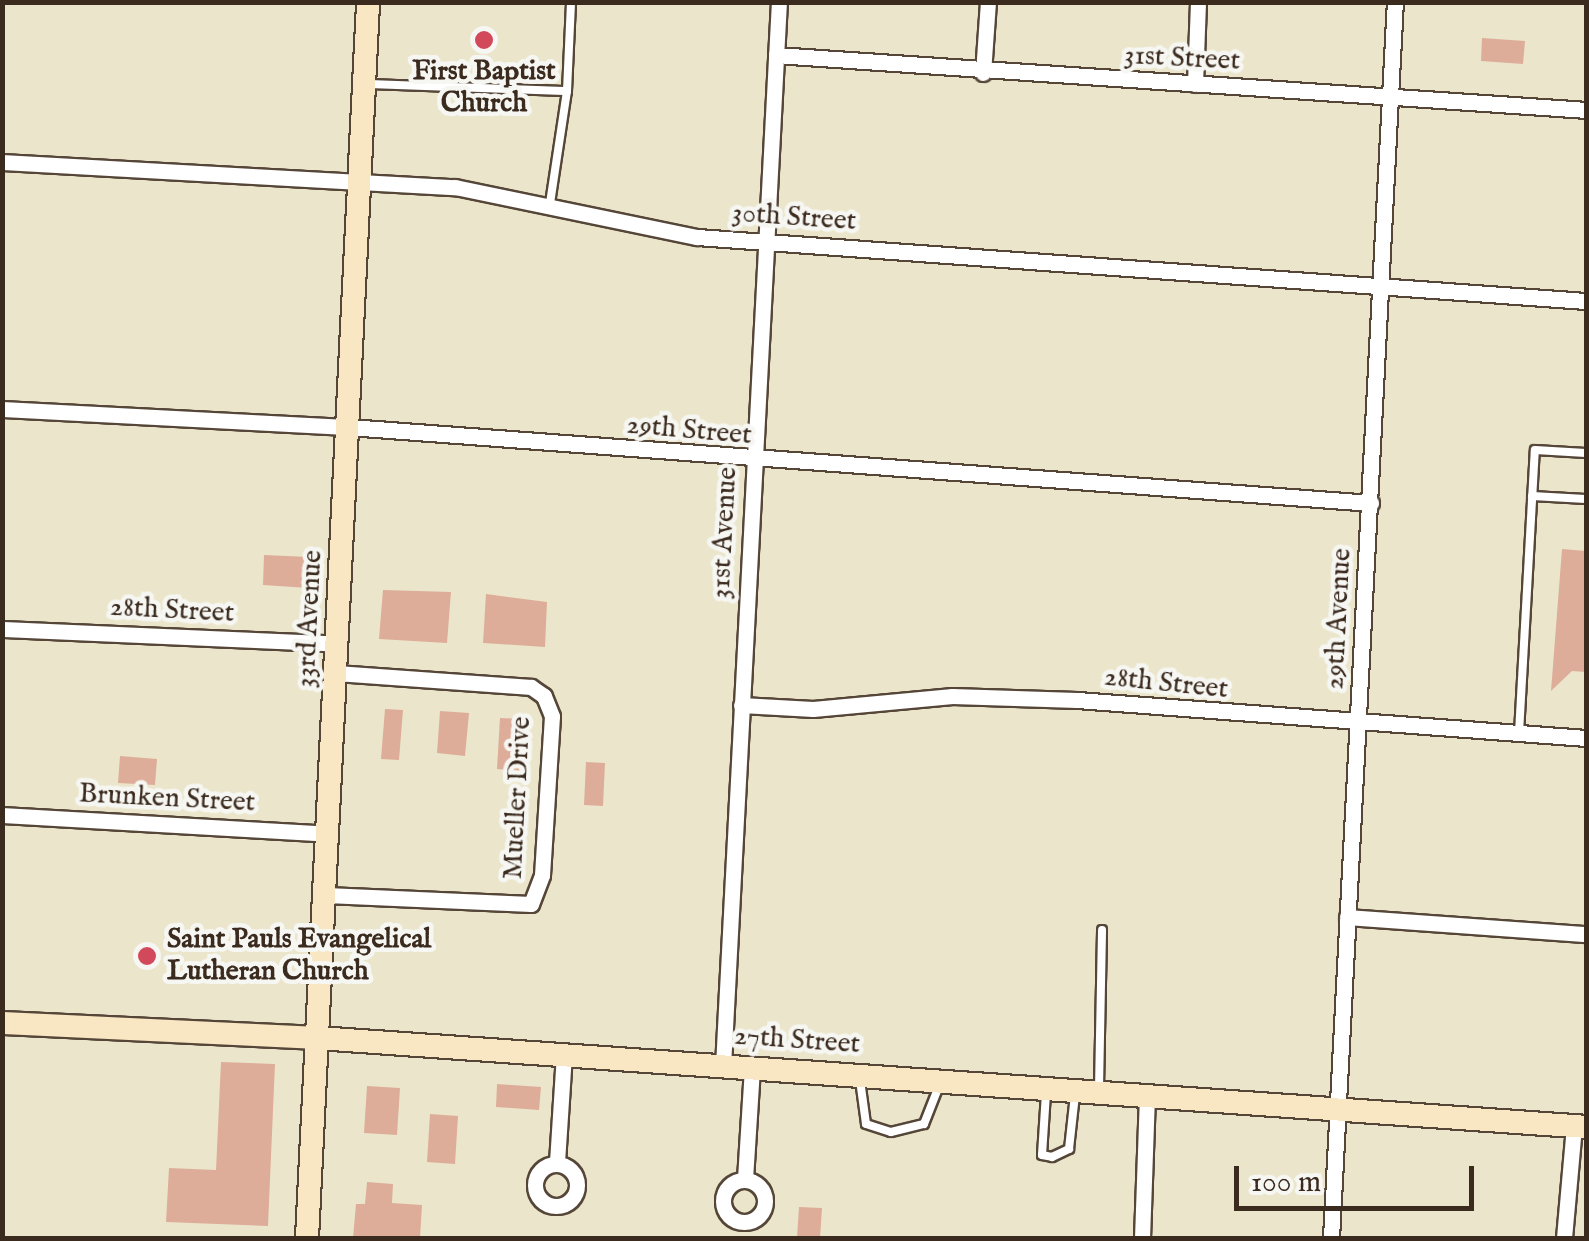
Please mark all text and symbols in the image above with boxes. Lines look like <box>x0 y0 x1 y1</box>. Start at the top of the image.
marker: First Baptist Church <box>473 29 495 51</box>
street label: 31st Street <box>1123 39 1241 79</box>
place label: First Baptist Church <box>412 55 556 121</box>
street label: 30th Street <box>731 197 857 239</box>
street label: 29th Street <box>625 409 753 453</box>
street label: 31st Avenue <box>705 466 745 600</box>
street label: 29th Avenue <box>1319 547 1359 691</box>
street label: 33rd Avenue <box>290 549 330 689</box>
street label: 28th Street <box>109 591 235 631</box>
street label: 28th Street <box>1102 661 1230 707</box>
street label: Mueller Drive <box>497 716 539 880</box>
street label: Brunken Street <box>78 778 256 820</box>
place label: Saint Pauls Evangelical Lutheran Church <box>167 923 431 989</box>
marker: Saint Pauls Evangelical Lutheran Church <box>136 945 158 967</box>
street label: 27th Street <box>733 1020 861 1062</box>
scale bar <box>1239 1146 1479 1208</box>
text: 100 m <box>1251 1164 1321 1202</box>

